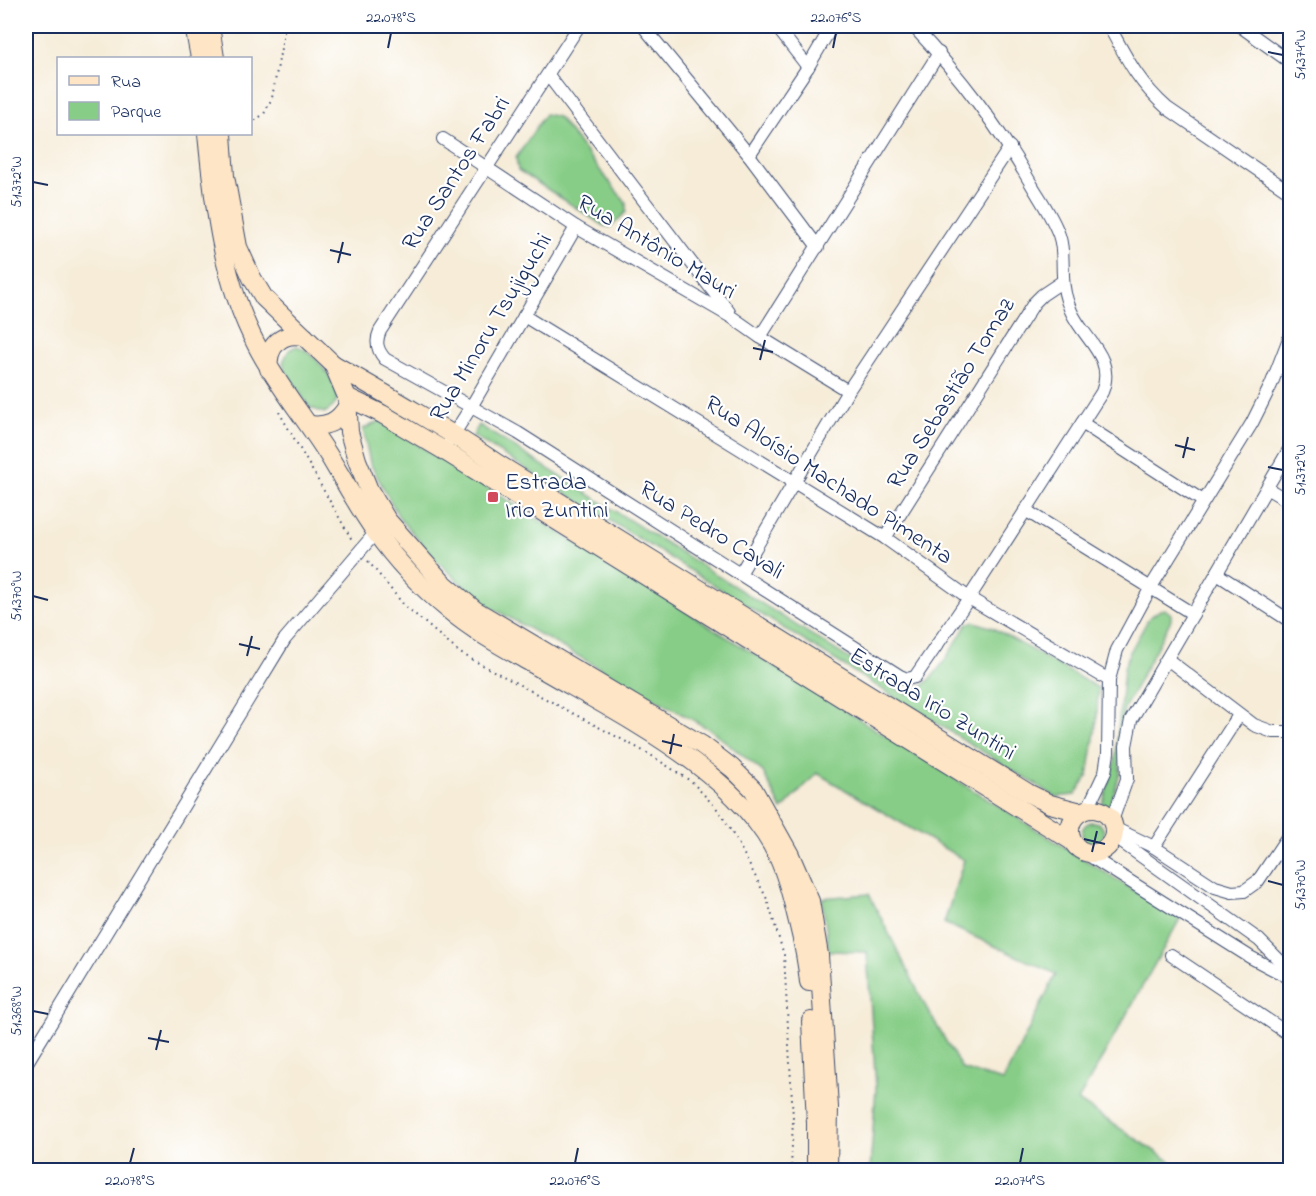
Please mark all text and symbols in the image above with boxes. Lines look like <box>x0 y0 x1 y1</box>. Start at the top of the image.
text: 22.078°S <box>366 7 416 29</box>
text: 22.076°S <box>811 7 862 29</box>
text: 51.374°W <box>1290 30 1312 80</box>
legend <box>57 57 252 135</box>
text: Rua <box>111 70 141 96</box>
street label: Rua Santos Fabri <box>394 90 520 258</box>
text: Parque <box>111 100 162 126</box>
text: 51.372°W <box>6 156 28 208</box>
street label: Rua Antônio Mauri <box>570 186 742 310</box>
street label: Rua Minoru Tsujiguchi <box>422 227 562 429</box>
street label: Rua Sebastião Tomaz <box>879 291 1026 496</box>
street label: Rua Aloísio Machado Pimenta <box>697 387 959 575</box>
text: 51.372°W <box>1290 444 1312 496</box>
place label: Estrada Irio Zuntini <box>505 466 609 529</box>
street label: Rua Pedro Cavali <box>632 472 790 590</box>
marker: Estrada Irio Zuntini <box>486 490 500 504</box>
text: 51.370°W <box>6 571 28 621</box>
street label: Estrada Irio Zuntini <box>842 639 1022 771</box>
text: 51.370°W <box>1290 860 1312 910</box>
text: 51.368°W <box>6 986 28 1036</box>
text: 22.078°S <box>105 1170 155 1192</box>
text: 22.076°S <box>550 1170 601 1192</box>
text: 22.074°S <box>995 1170 1046 1192</box>

